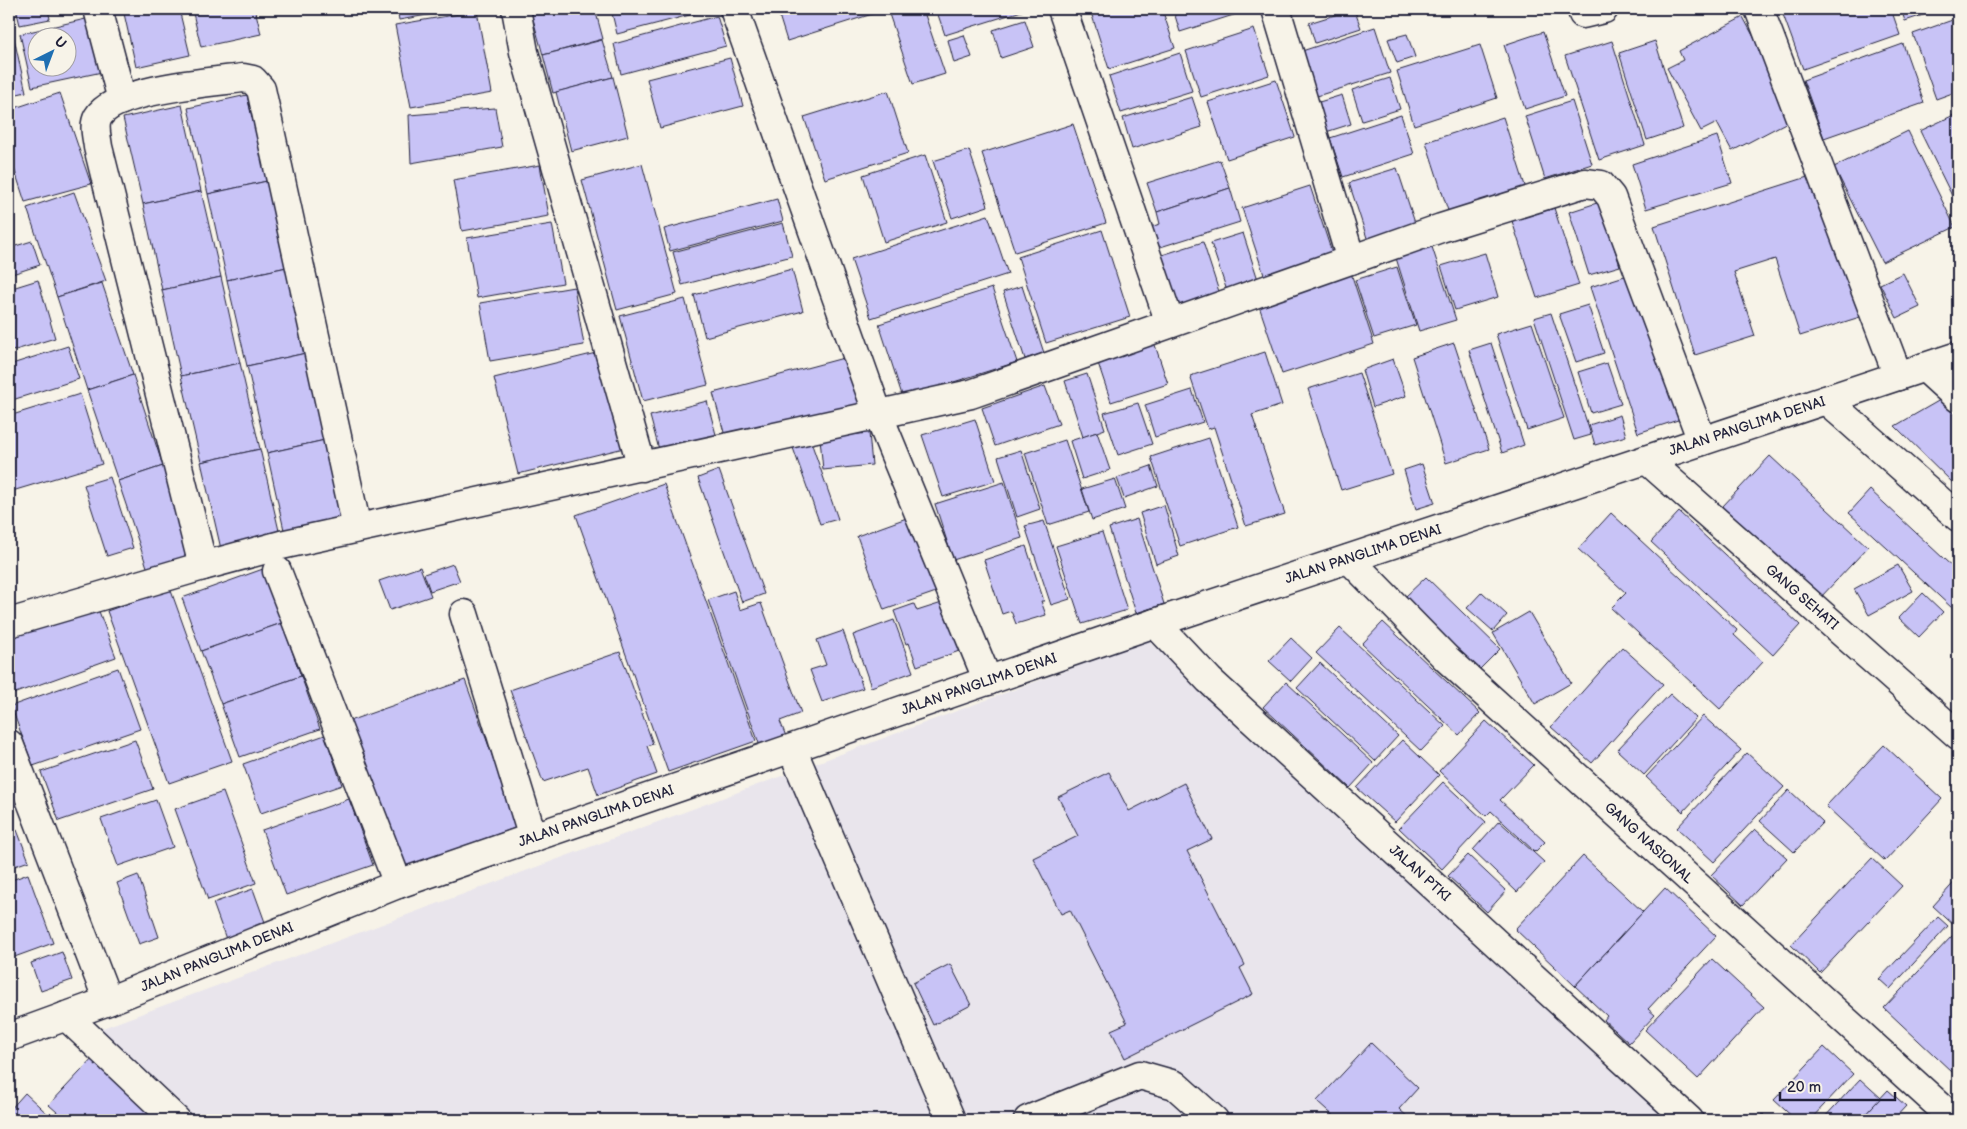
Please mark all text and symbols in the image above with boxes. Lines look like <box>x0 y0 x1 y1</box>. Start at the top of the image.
north arrow <box>28 28 78 78</box>
text: U <box>51 33 70 52</box>
street label: JALAN PANGLIMA DENAI <box>1667 393 1827 459</box>
street label: JALAN PANGLIMA DENAI <box>1283 521 1443 587</box>
street label: GANG SEHATI <box>1762 561 1842 633</box>
street label: JALAN PANGLIMA DENAI <box>899 649 1059 719</box>
street label: JALAN PANGLIMA DENAI <box>516 781 676 851</box>
street label: GANG NASIONAL <box>1601 799 1697 887</box>
street label: JALAN PTKI <box>1386 841 1454 905</box>
street label: JALAN PANGLIMA DENAI <box>138 919 296 995</box>
scale bar <box>1780 1069 1894 1101</box>
text: 20 m <box>1787 1078 1821 1097</box>

